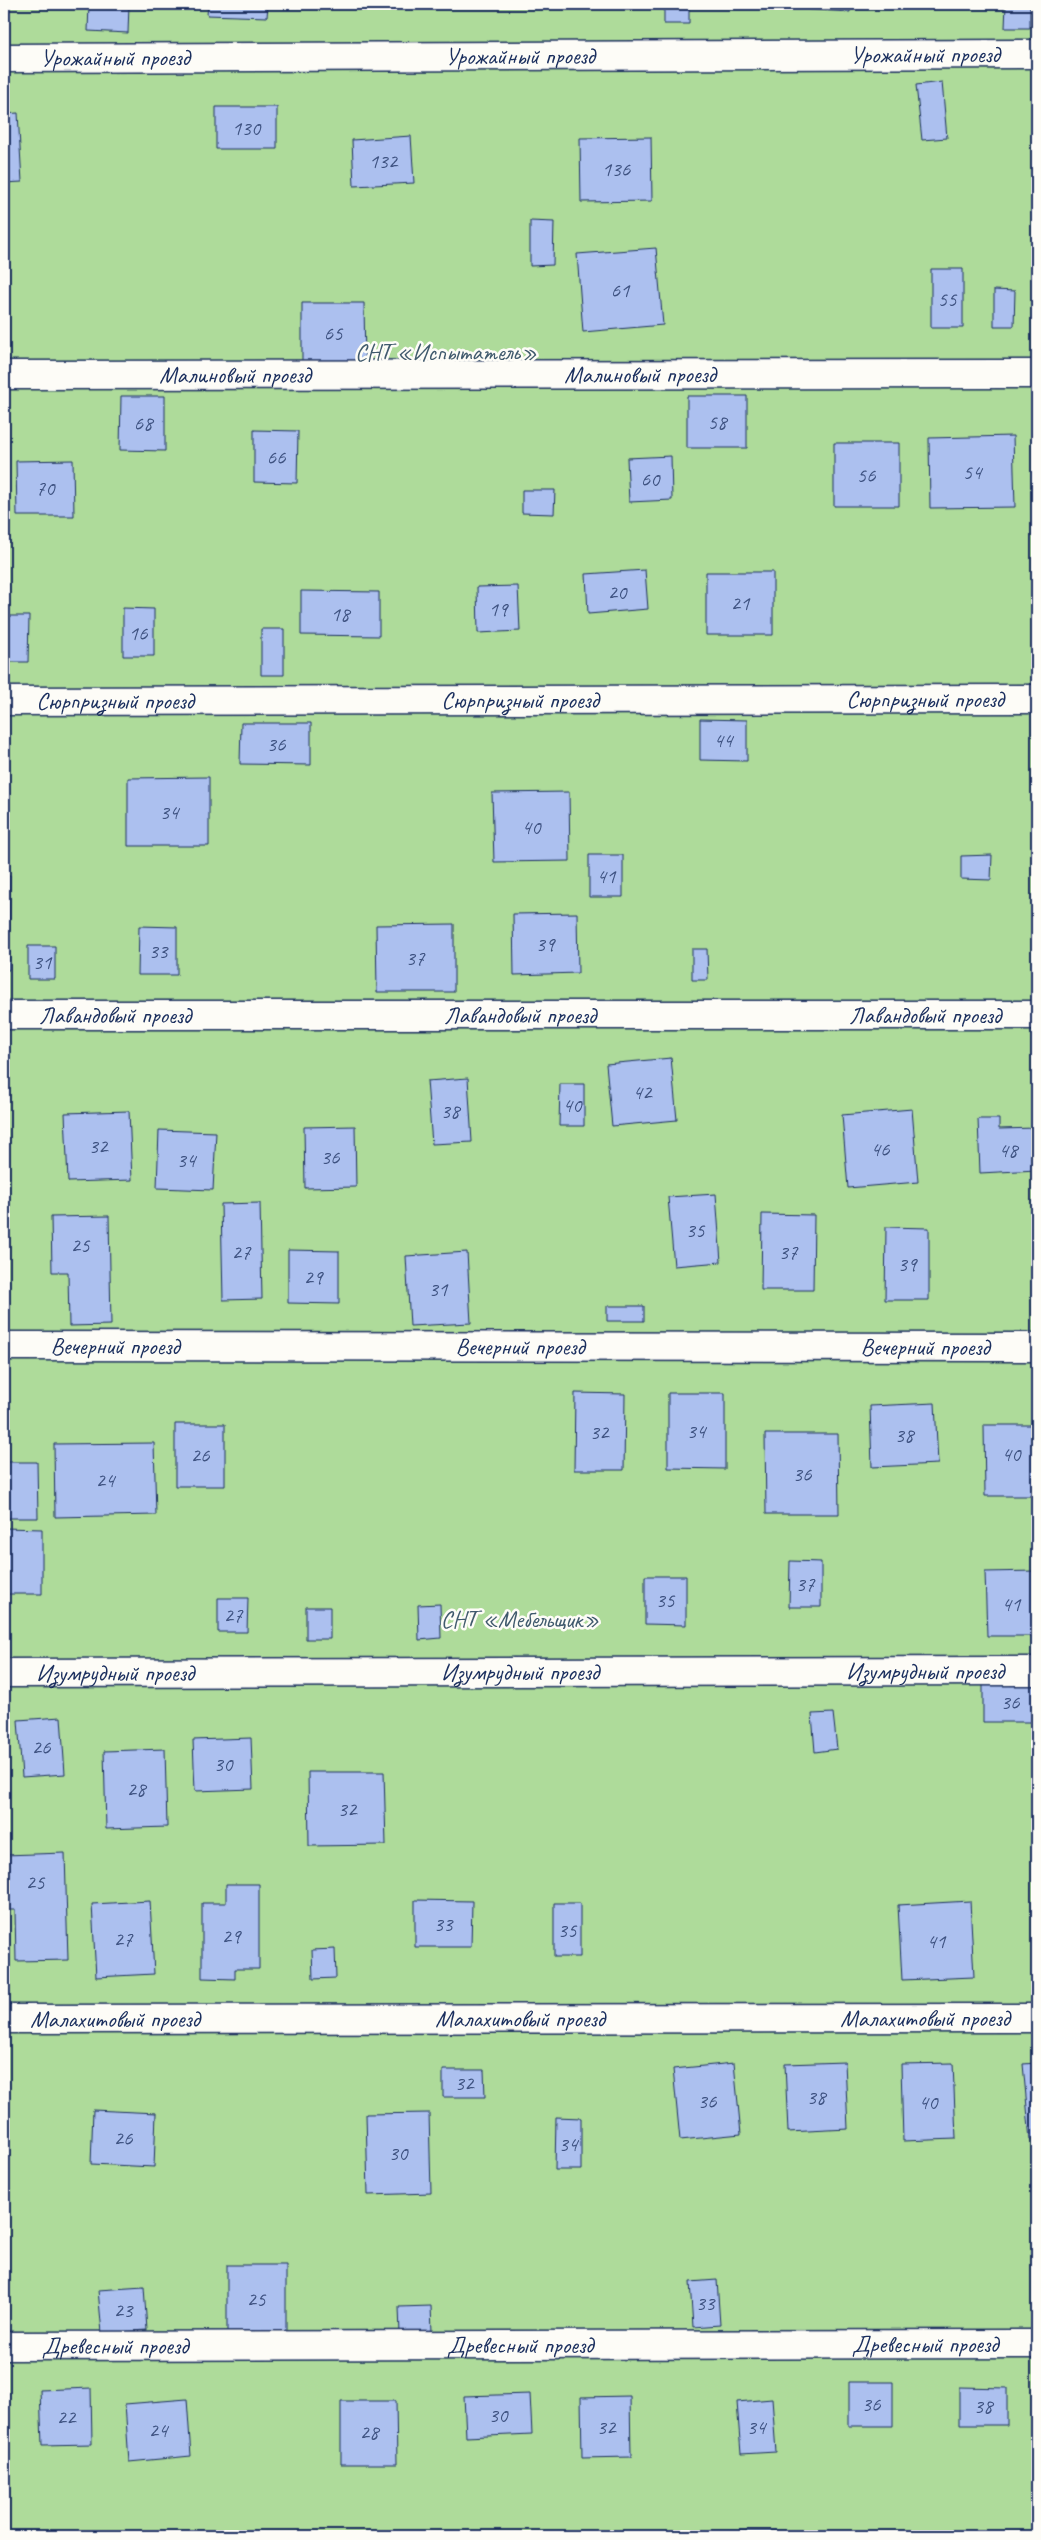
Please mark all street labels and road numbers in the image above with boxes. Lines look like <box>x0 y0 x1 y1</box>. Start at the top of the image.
street label: Урожайный проезд <box>850 39 1002 70</box>
street label: Урожайный проезд <box>445 41 597 71</box>
street label: Урожайный проезд <box>40 42 192 73</box>
street label: Малиновый проезд <box>564 359 718 389</box>
street label: Малиновый проезд <box>159 360 313 390</box>
street label: Сюрпризный проезд <box>846 684 1006 715</box>
street label: Сюрпризный проезд <box>441 685 601 716</box>
street label: Сюрпризный проезд <box>36 686 196 717</box>
street label: Лавандовый проезд <box>39 1000 194 1030</box>
street label: Лавандовый проезд <box>444 1000 599 1030</box>
street label: Лавандовый проезд <box>849 1000 1004 1030</box>
street label: Вечерний проезд <box>50 1331 182 1361</box>
street label: Вечерний проезд <box>455 1331 587 1362</box>
street label: Вечерний проезд <box>860 1332 992 1362</box>
street label: Изумрудный проезд <box>846 1656 1006 1687</box>
street label: Изумрудный проезд <box>441 1657 601 1688</box>
street label: Изумрудный проезд <box>36 1658 196 1689</box>
street label: Малахитовый проезд <box>435 2003 607 2034</box>
street label: Малахитовый проезд <box>840 2003 1012 2033</box>
street label: Малахитовый проезд <box>30 2004 202 2034</box>
street label: Древесный проезд <box>852 2329 1001 2359</box>
street label: Древесный проезд <box>447 2330 596 2360</box>
street label: Древесный проезд <box>42 2331 191 2361</box>

